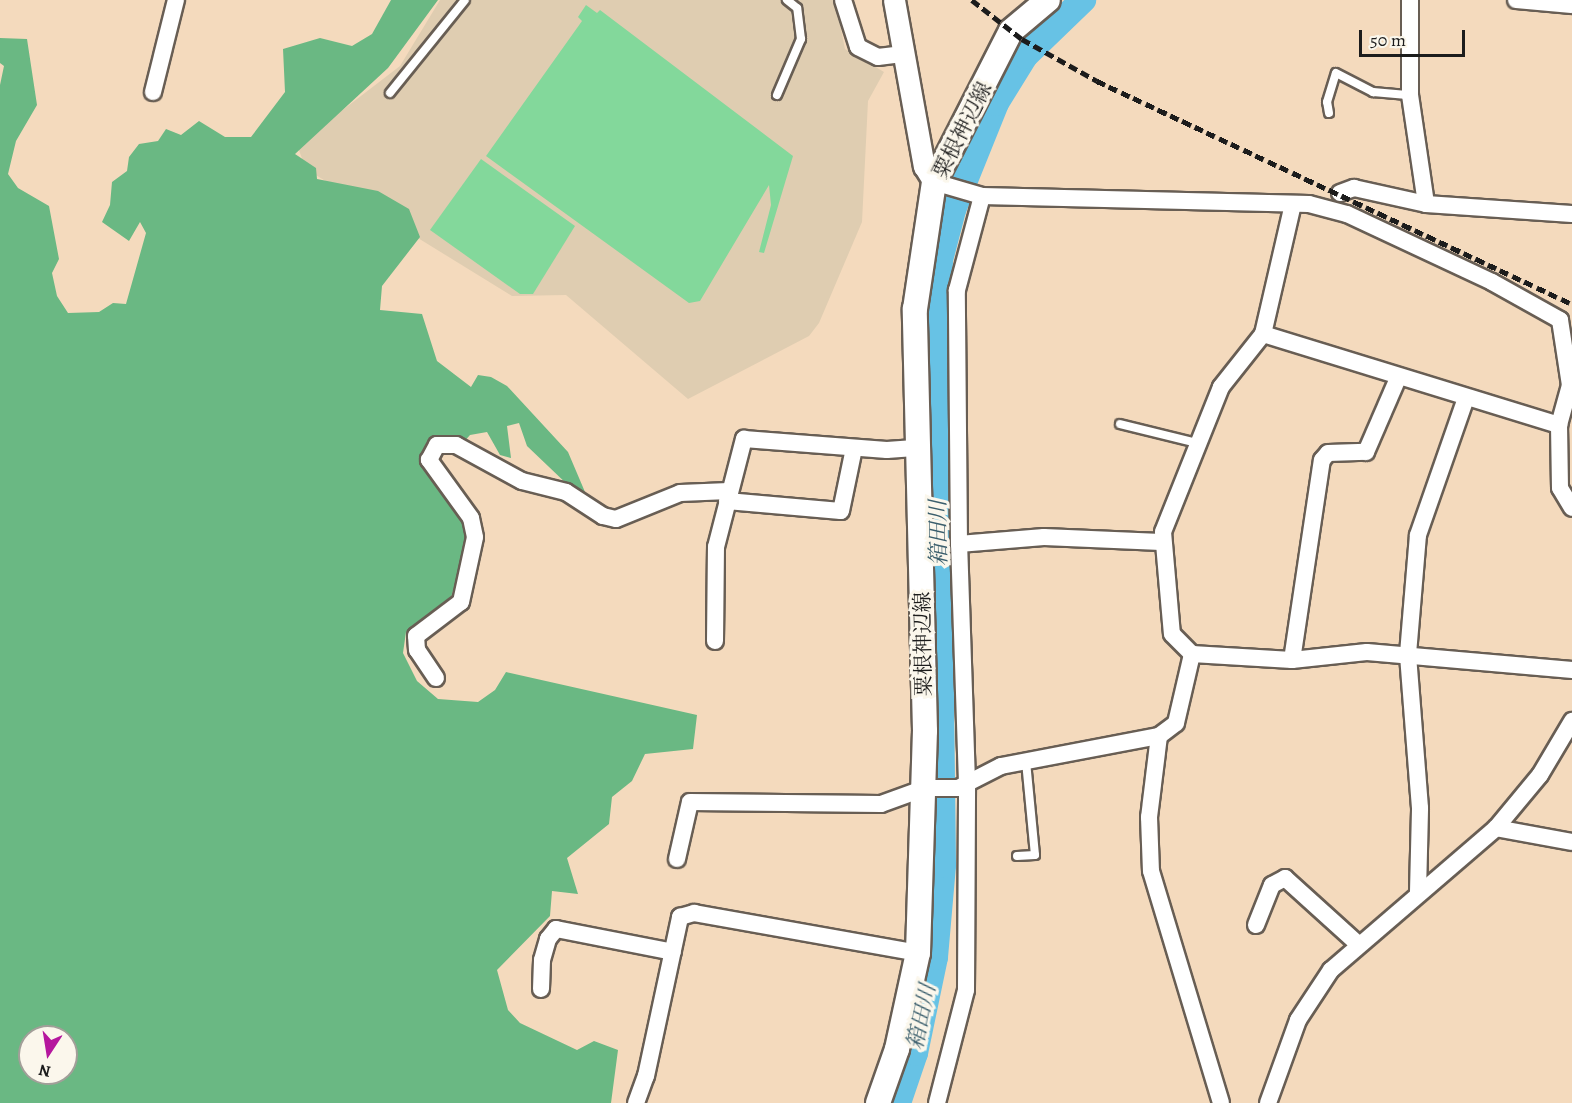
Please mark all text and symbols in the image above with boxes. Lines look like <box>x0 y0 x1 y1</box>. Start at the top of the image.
scale bar <box>1362 18 1468 56</box>
text: 50 m <box>1370 28 1406 52</box>
street label: 粟根神辺線 <box>927 78 997 182</box>
water label: 箱田川 <box>925 500 953 566</box>
street label: 粟根神辺線 <box>909 591 937 697</box>
water label: 箱田川 <box>902 982 942 1052</box>
north arrow <box>18 1025 78 1085</box>
text: N <box>37 1059 53 1083</box>

